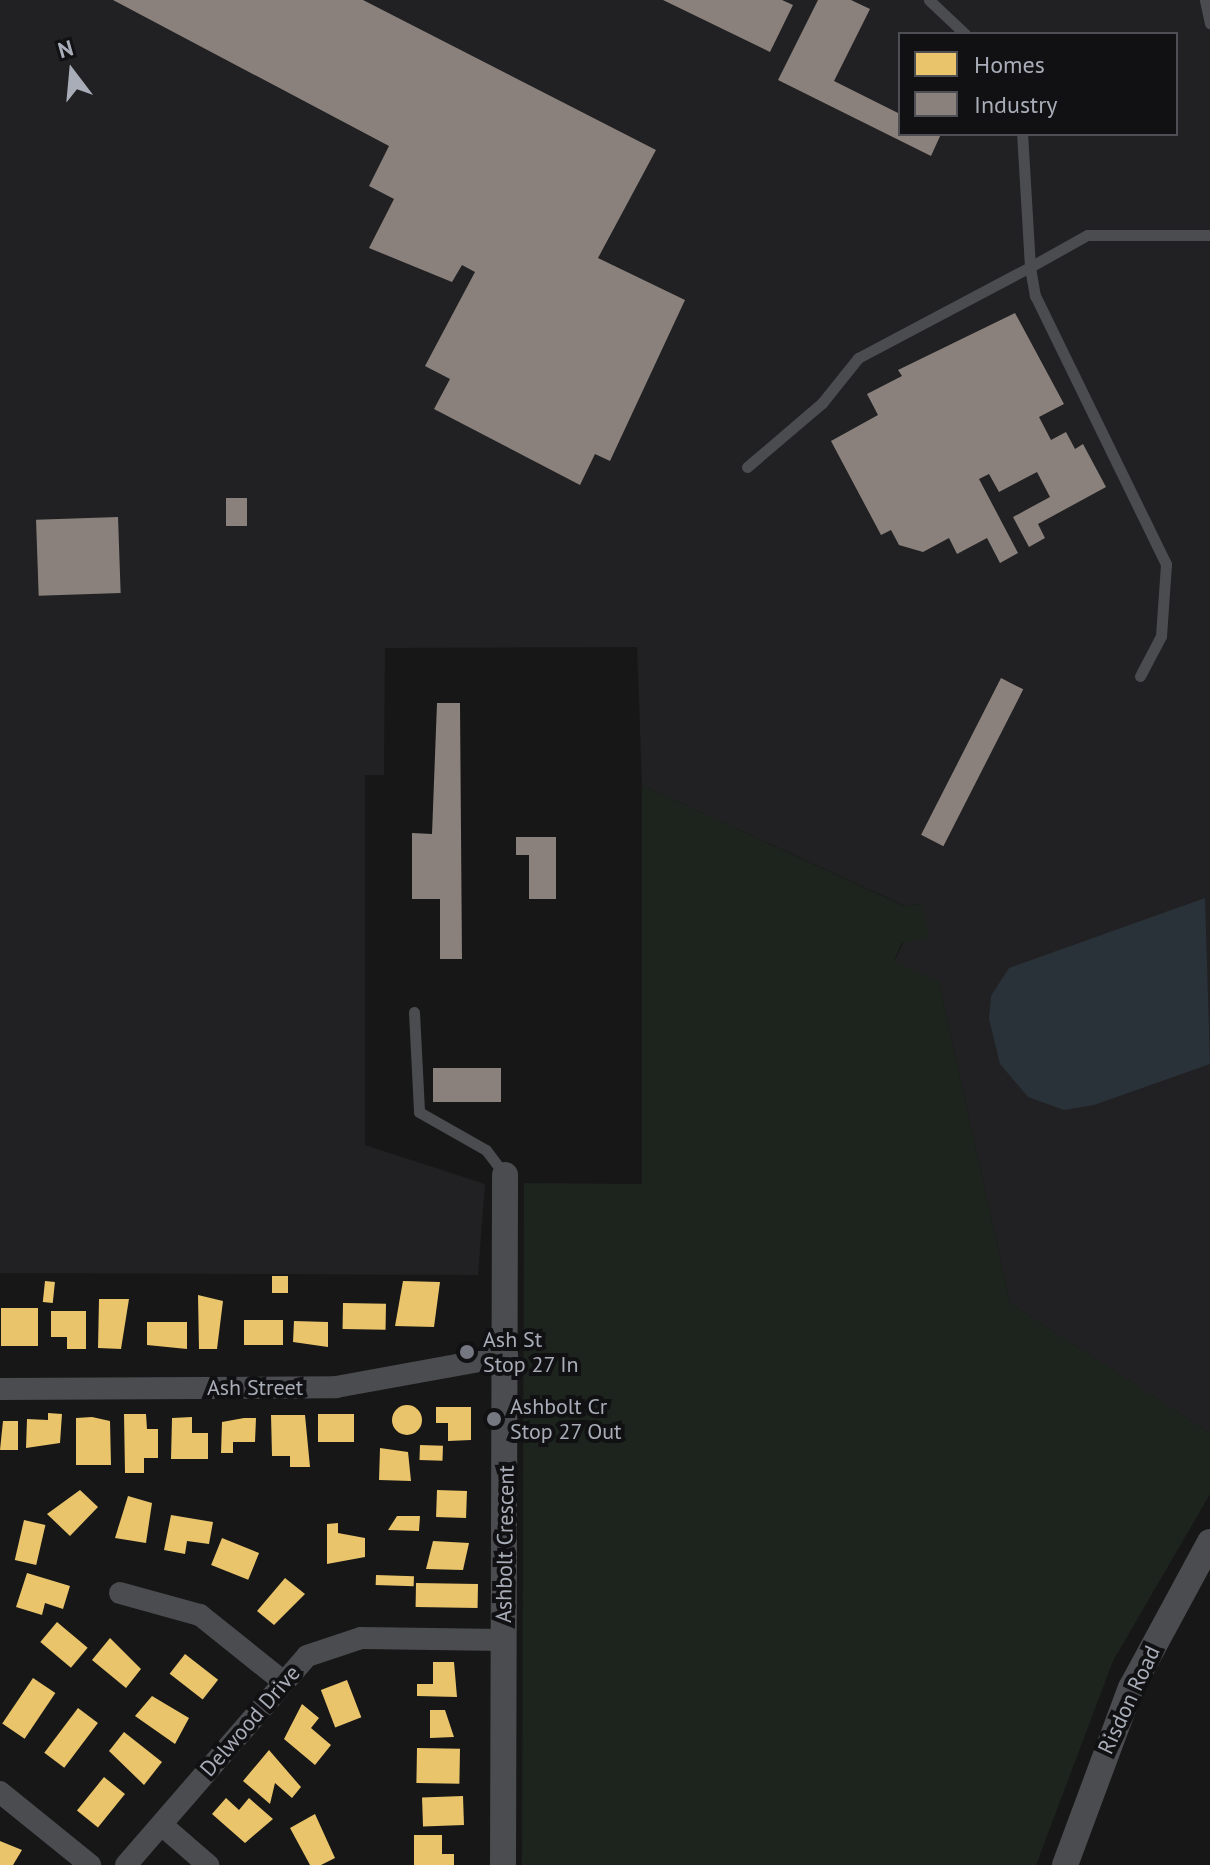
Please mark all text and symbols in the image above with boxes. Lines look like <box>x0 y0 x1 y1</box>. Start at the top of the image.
north arrow <box>32 32 112 112</box>
legend <box>898 32 1178 136</box>
text: N <box>55 33 76 64</box>
text: Homes <box>974 49 1045 80</box>
text: Industry <box>974 89 1058 120</box>
place label: Ash St Stop 27 In <box>483 1326 580 1378</box>
marker: Ash St Stop 27 In <box>458 1343 476 1361</box>
street label: Ash Street <box>207 1375 303 1401</box>
place label: Ashbolt Cr Stop 27 Out <box>510 1393 623 1444</box>
marker: Ashbolt Cr Stop 27 Out <box>485 1410 503 1428</box>
street label: Ashbolt Crescent <box>490 1465 520 1623</box>
street label: Risdon Road <box>1092 1642 1166 1758</box>
street label: Delwood Drive <box>195 1660 305 1782</box>

